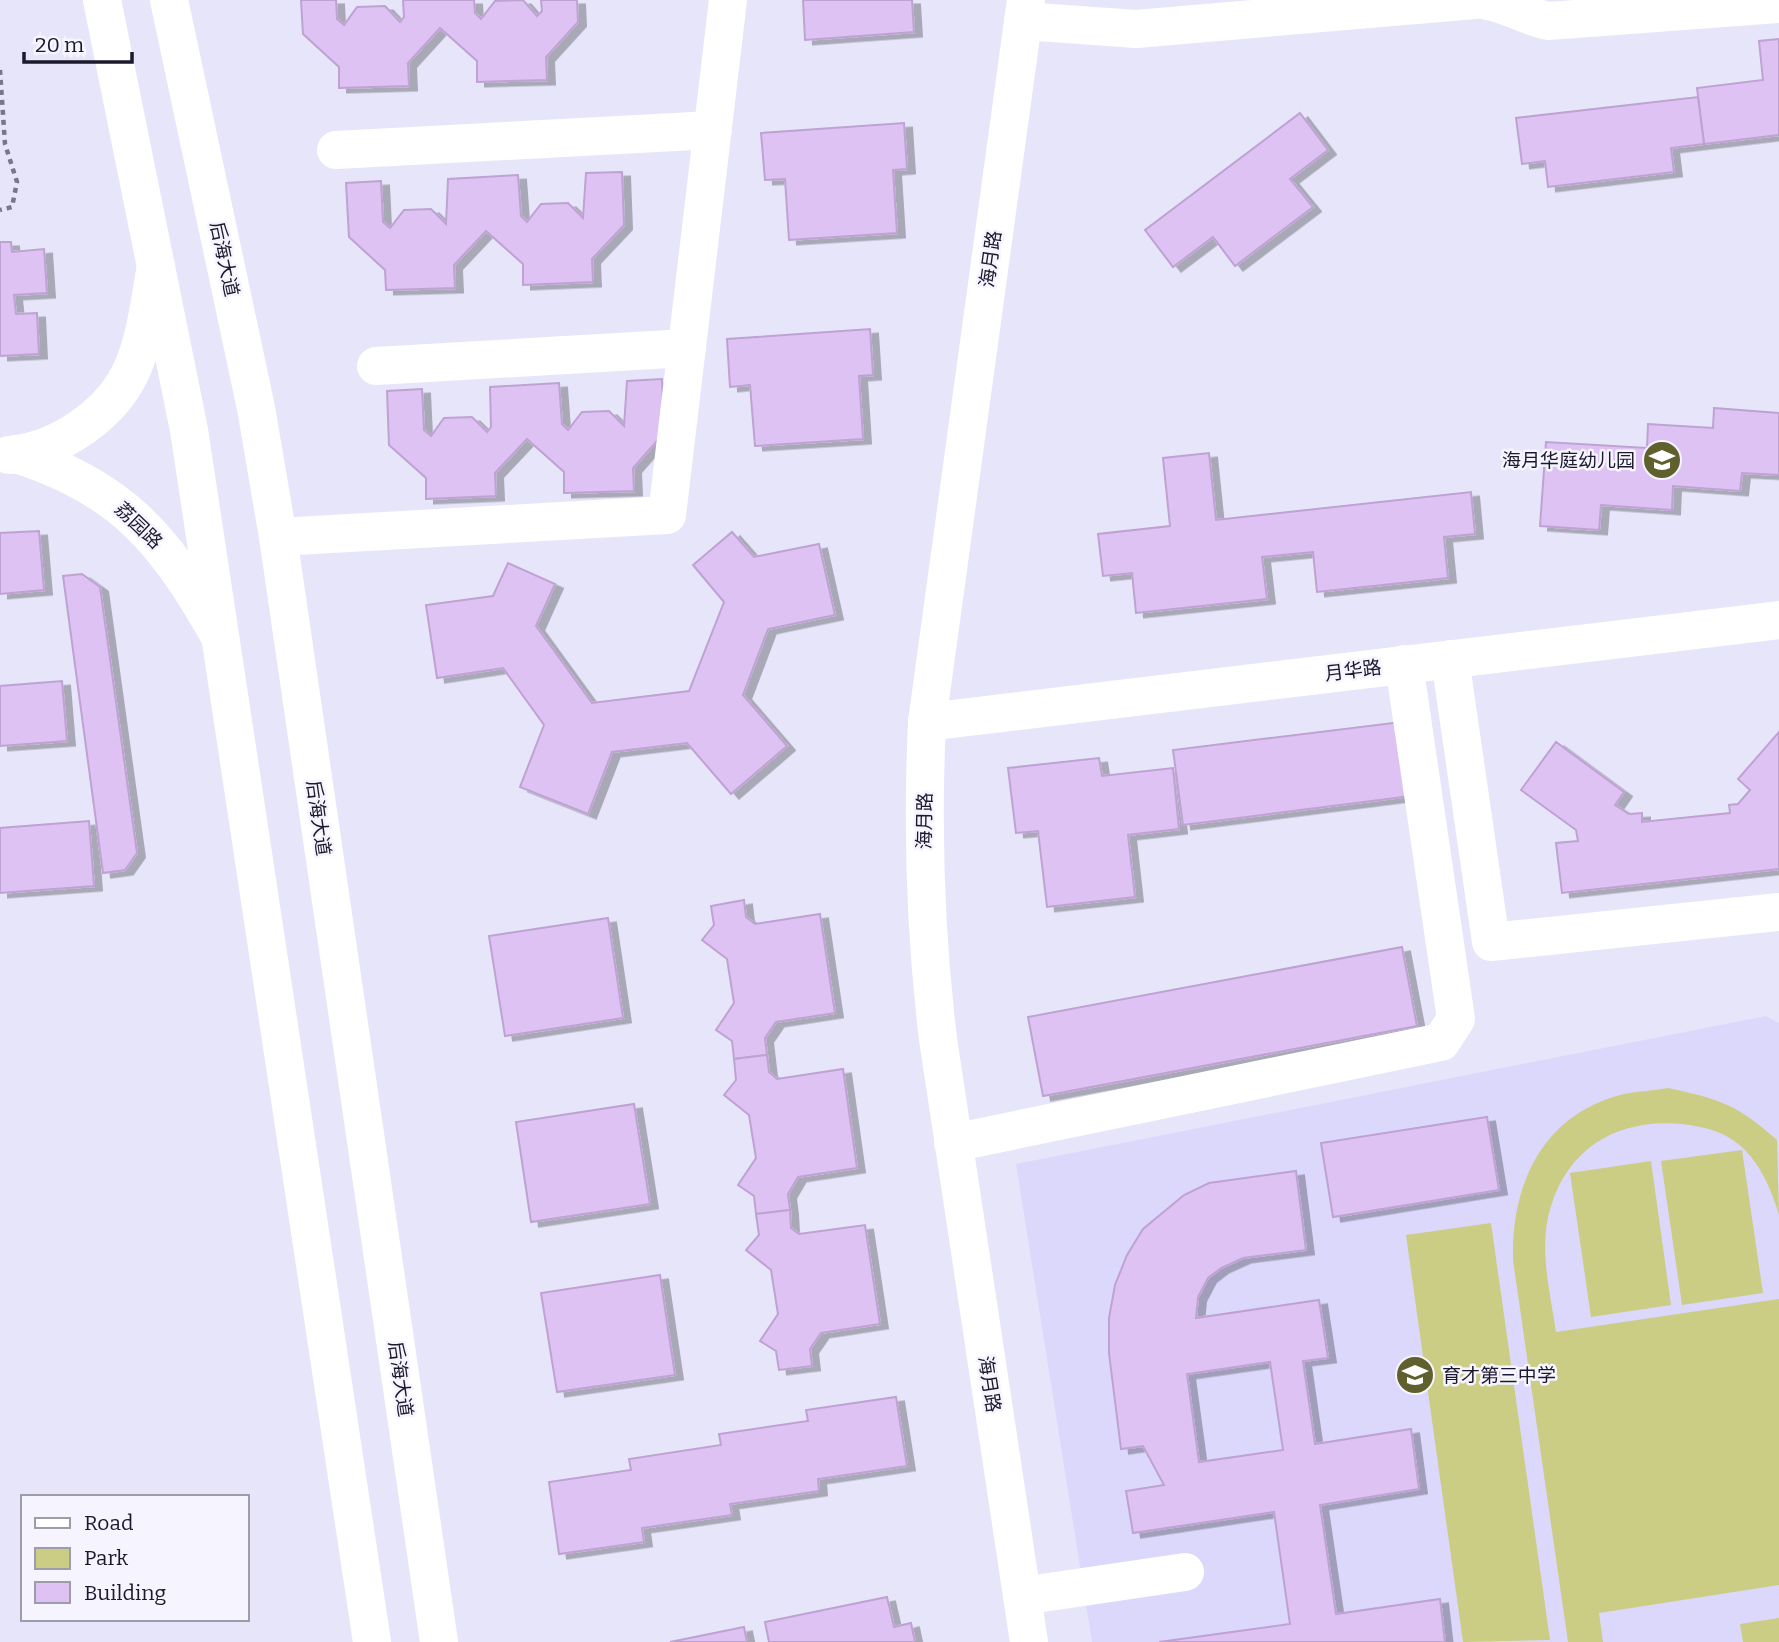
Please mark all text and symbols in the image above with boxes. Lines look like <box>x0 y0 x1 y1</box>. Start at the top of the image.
scale bar <box>24 21 133 65</box>
text: 20 m <box>35 32 84 58</box>
street label: 后海大道 <box>205 220 244 299</box>
street label: 海月路 <box>975 229 1006 289</box>
school or university icon: 海月华庭幼儿园 <box>1641 439 1683 481</box>
place label: 海月华庭幼儿园 <box>1502 449 1635 472</box>
street label: 荔园路 <box>110 497 167 553</box>
street label: 月华路 <box>1323 656 1383 685</box>
street label: 后海大道 <box>302 779 335 857</box>
street label: 海月路 <box>913 792 936 850</box>
street label: 后海大道 <box>384 1340 417 1418</box>
street label: 海月路 <box>974 1354 1005 1414</box>
school or university icon: 育才第三中学 <box>1394 1354 1436 1396</box>
place label: 育才第三中学 <box>1442 1364 1556 1387</box>
legend <box>21 1495 248 1621</box>
text: Road <box>84 1510 133 1536</box>
text: Park <box>84 1545 128 1571</box>
text: Building <box>84 1580 167 1606</box>

